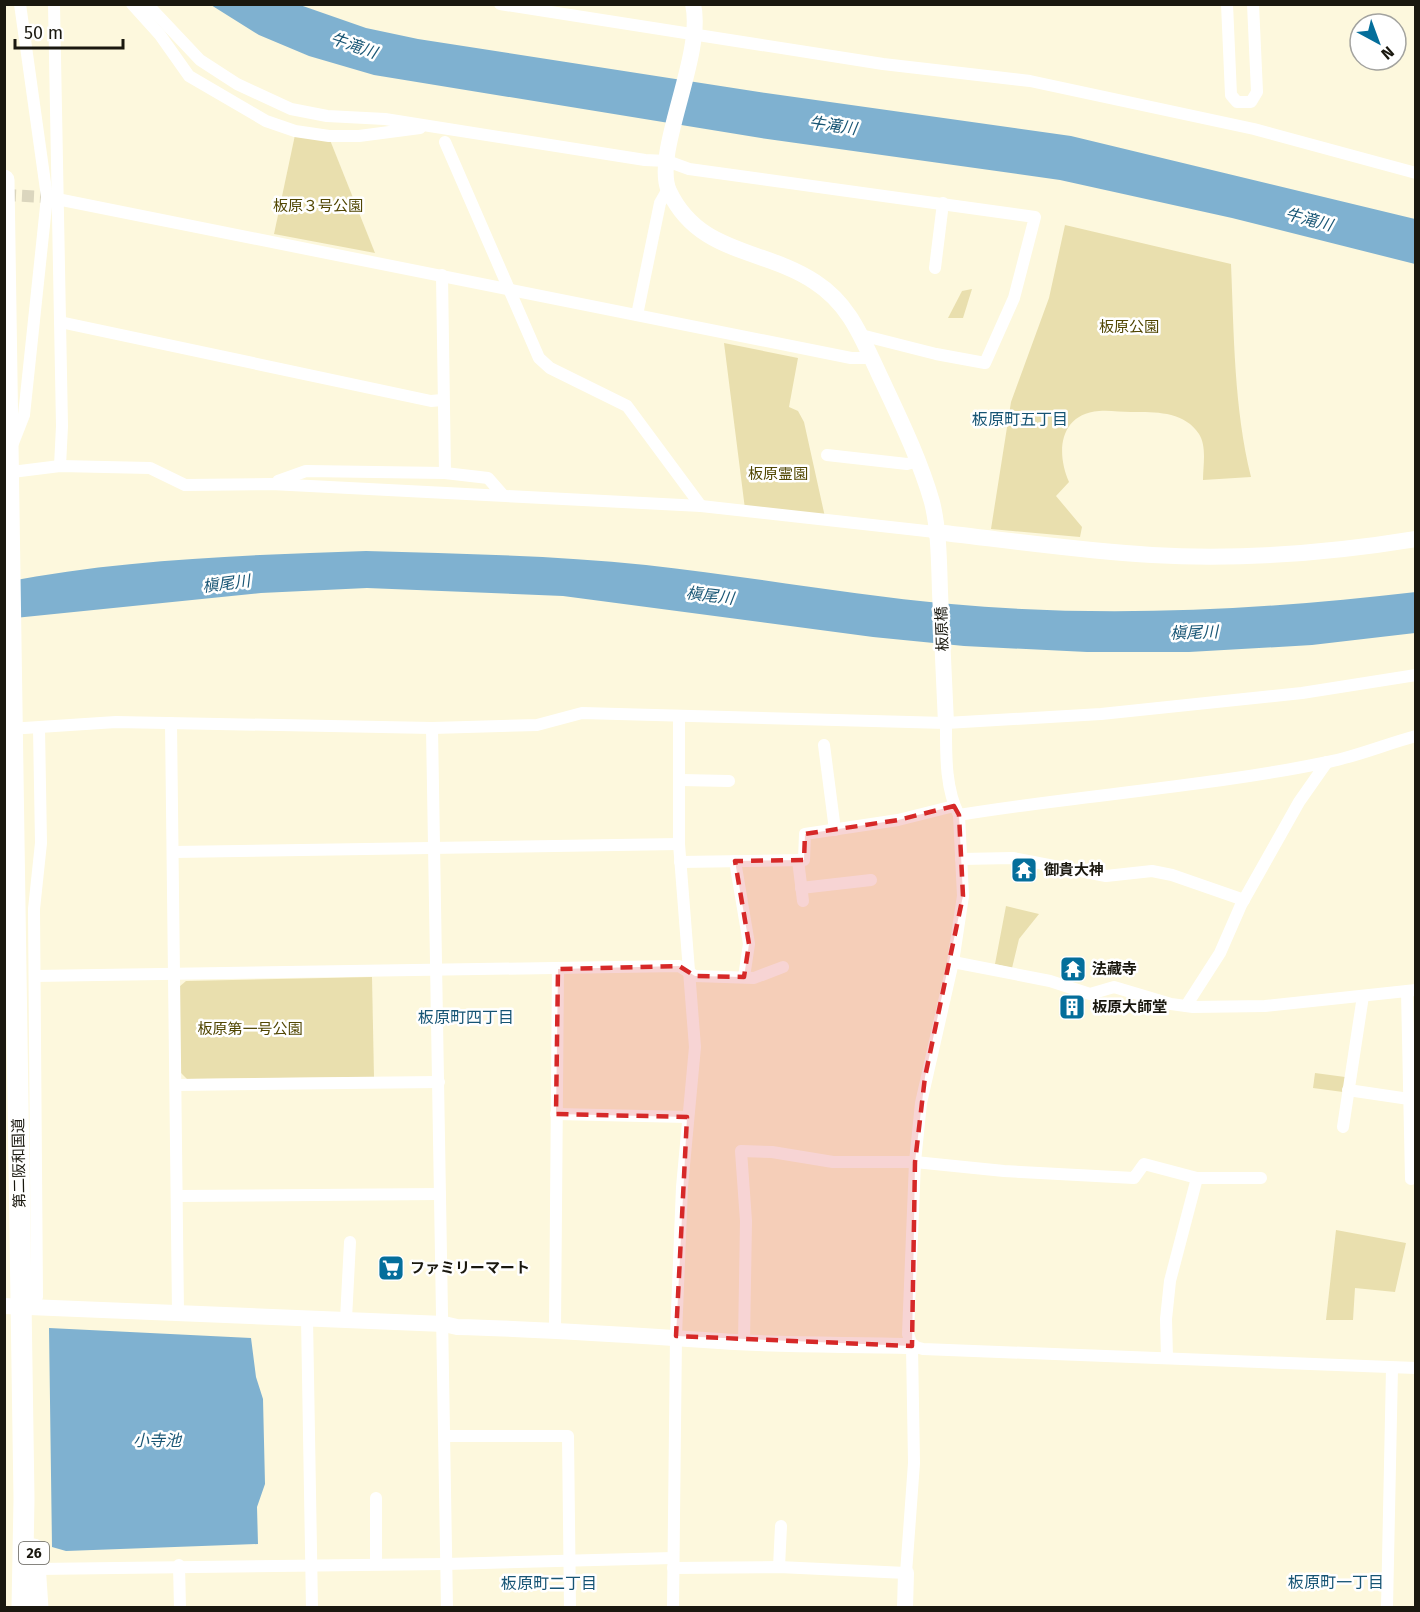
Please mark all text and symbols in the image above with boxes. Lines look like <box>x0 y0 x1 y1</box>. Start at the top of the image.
scale bar <box>15 12 123 50</box>
north arrow <box>1348 12 1408 72</box>
text: 50 m <box>24 22 63 44</box>
water label: 牛滝川 <box>328 29 382 63</box>
text: N <box>1377 42 1398 64</box>
water label: 牛滝川 <box>808 113 860 139</box>
park label: 板原３号公園 <box>273 197 363 215</box>
water label: 牛滝川 <box>1283 204 1336 235</box>
park label: 板原公園 <box>1099 318 1159 336</box>
district label: 板原町五丁目 <box>972 410 1068 429</box>
park label: 板原霊園 <box>748 465 808 483</box>
water label: 槇尾川 <box>201 571 253 596</box>
water label: 槇尾川 <box>685 583 737 608</box>
street label: 板原橋 <box>932 606 952 652</box>
water label: 槇尾川 <box>1170 622 1220 643</box>
temple icon: 御貴大神 <box>1009 855 1039 885</box>
place label: 御貴大神 <box>1044 861 1104 879</box>
temple icon: 法藏寺 <box>1058 954 1088 984</box>
place label: 法藏寺 <box>1092 960 1137 978</box>
building icon: 板原大師堂 <box>1057 992 1087 1022</box>
place label: 板原大師堂 <box>1092 998 1167 1016</box>
district label: 板原町四丁目 <box>418 1008 514 1027</box>
park label: 板原第一号公園 <box>197 1020 303 1038</box>
street label: 第二阪和国道 <box>9 1118 29 1208</box>
supermarket icon: ファミリーマート <box>376 1253 406 1283</box>
place label: ファミリーマート <box>410 1259 530 1277</box>
water label: 小寺池 <box>133 1431 183 1450</box>
road number: 26 <box>19 1542 49 1564</box>
district label: 板原町一丁目 <box>1288 1573 1384 1592</box>
district label: 板原町二丁目 <box>501 1574 597 1593</box>

